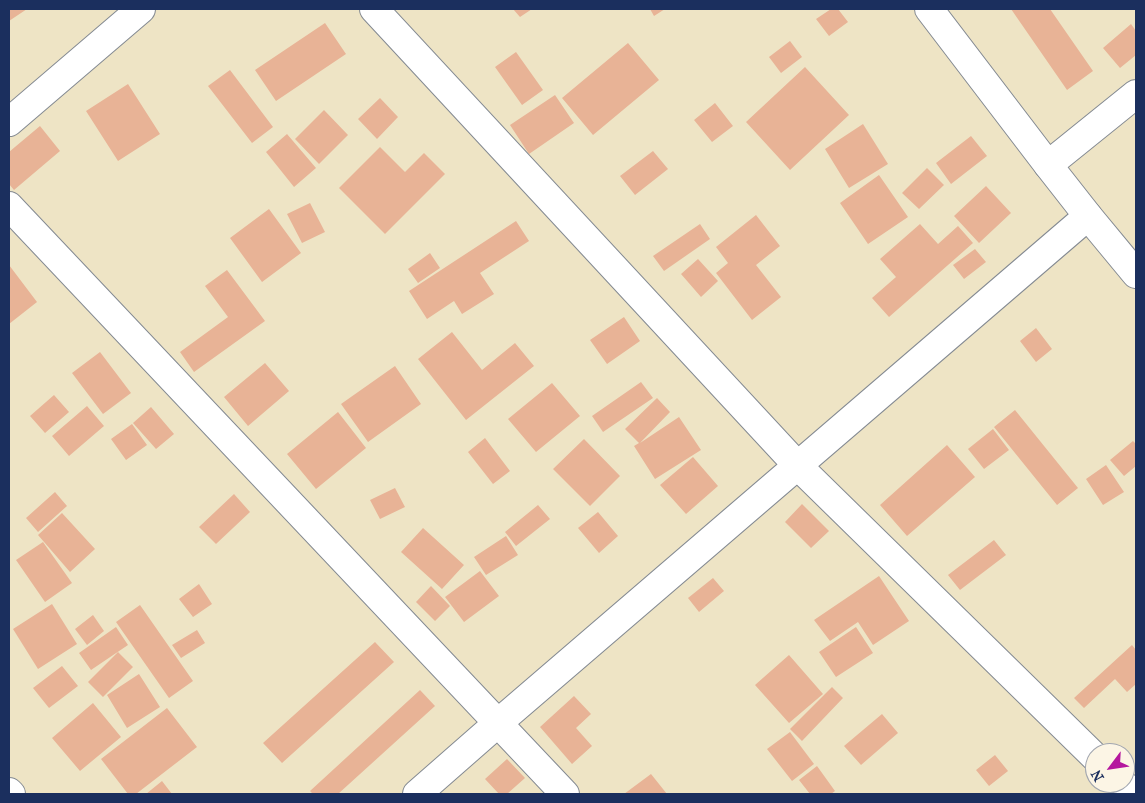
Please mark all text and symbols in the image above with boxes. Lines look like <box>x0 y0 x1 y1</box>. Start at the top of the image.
north arrow <box>1085 743 1135 793</box>
text: N <box>1088 767 1108 784</box>

